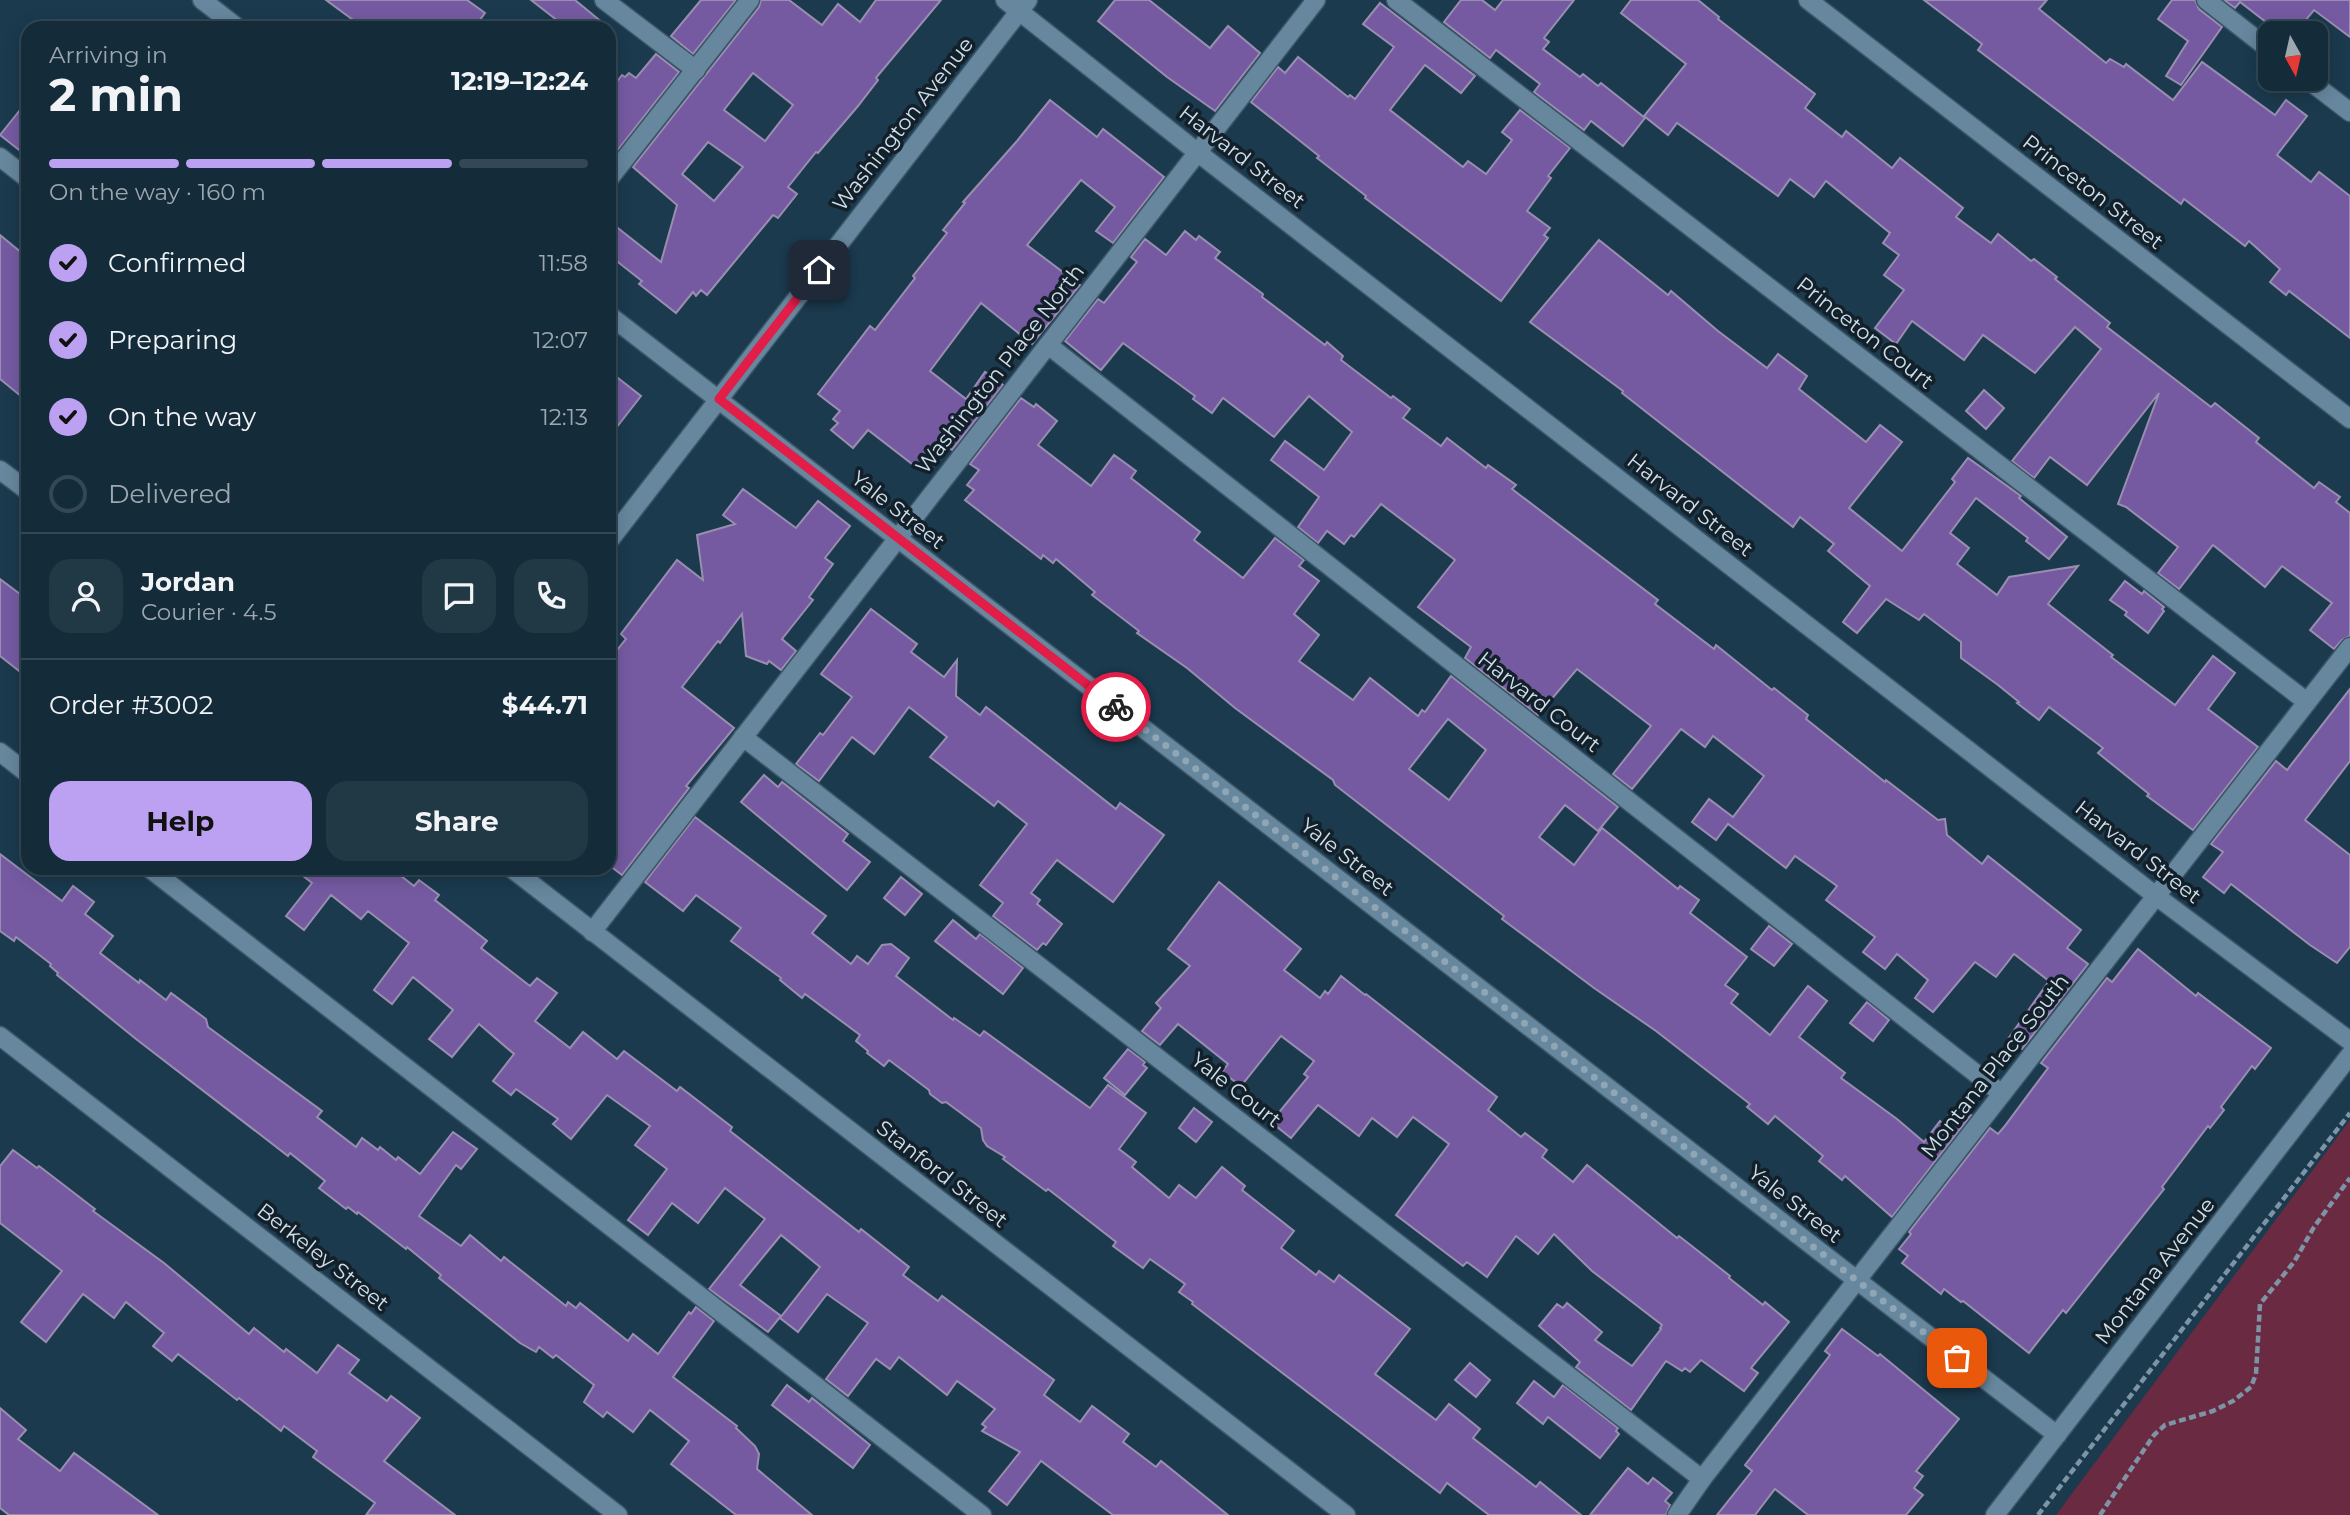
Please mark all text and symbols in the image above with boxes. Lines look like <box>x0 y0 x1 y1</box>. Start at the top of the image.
north arrow <box>2258 21 2328 91</box>
map controls <box>2258 21 2328 91</box>
street label: Washington Avenue <box>827 32 978 216</box>
text: Arriving in <box>49 41 168 69</box>
text: 12:19–12:24 <box>451 65 588 97</box>
text: 2 min <box>49 66 183 123</box>
street label: Harvard Street <box>1174 100 1310 214</box>
street label: Princeton Street <box>2018 129 2169 254</box>
text: On the way · 160 m <box>49 178 266 206</box>
pin <box>789 240 849 300</box>
icon: check <box>49 244 87 282</box>
text: Confirmed <box>108 247 247 279</box>
text: 11:58 <box>539 249 588 277</box>
icon: home <box>800 251 838 289</box>
street label: Washington Place North <box>910 259 1089 478</box>
street label: Princeton Court <box>1792 271 1939 394</box>
icon: check <box>49 321 87 359</box>
text: Preparing <box>108 324 237 356</box>
text: 12:07 <box>533 326 588 354</box>
icon: check <box>49 398 87 436</box>
text: On the way <box>108 401 256 433</box>
text: 12:13 <box>540 403 588 431</box>
street label: Harvard Street <box>1622 448 1758 562</box>
street label: Yale Street <box>847 465 950 554</box>
text: Delivered <box>108 478 232 510</box>
button: person <box>49 559 123 633</box>
button: chat <box>422 559 496 633</box>
button: phone <box>514 559 588 633</box>
text: Jordan <box>141 566 235 598</box>
text: Courier · 4.5 <box>141 598 276 626</box>
street label: Harvard Court <box>1473 646 1605 757</box>
courier <box>1081 672 1151 742</box>
icon: bike <box>1097 688 1135 726</box>
text: Order #3002 <box>49 689 213 721</box>
text: $44.71 <box>502 689 588 721</box>
button: Help <box>49 781 312 861</box>
button: Share <box>326 781 588 861</box>
street label: Harvard Street <box>2070 795 2206 909</box>
street label: Yale Street <box>1296 812 1399 901</box>
street label: Montana Place South <box>1915 969 2074 1162</box>
street label: Yale Court <box>1186 1047 1286 1132</box>
street label: Stanford Street <box>872 1115 1013 1232</box>
street label: Yale Street <box>1744 1159 1847 1248</box>
street label: Montana Avenue <box>2090 1192 2220 1349</box>
street label: Berkeley Street <box>253 1197 394 1316</box>
pin <box>1927 1328 1987 1388</box>
icon: bag <box>1938 1339 1976 1377</box>

